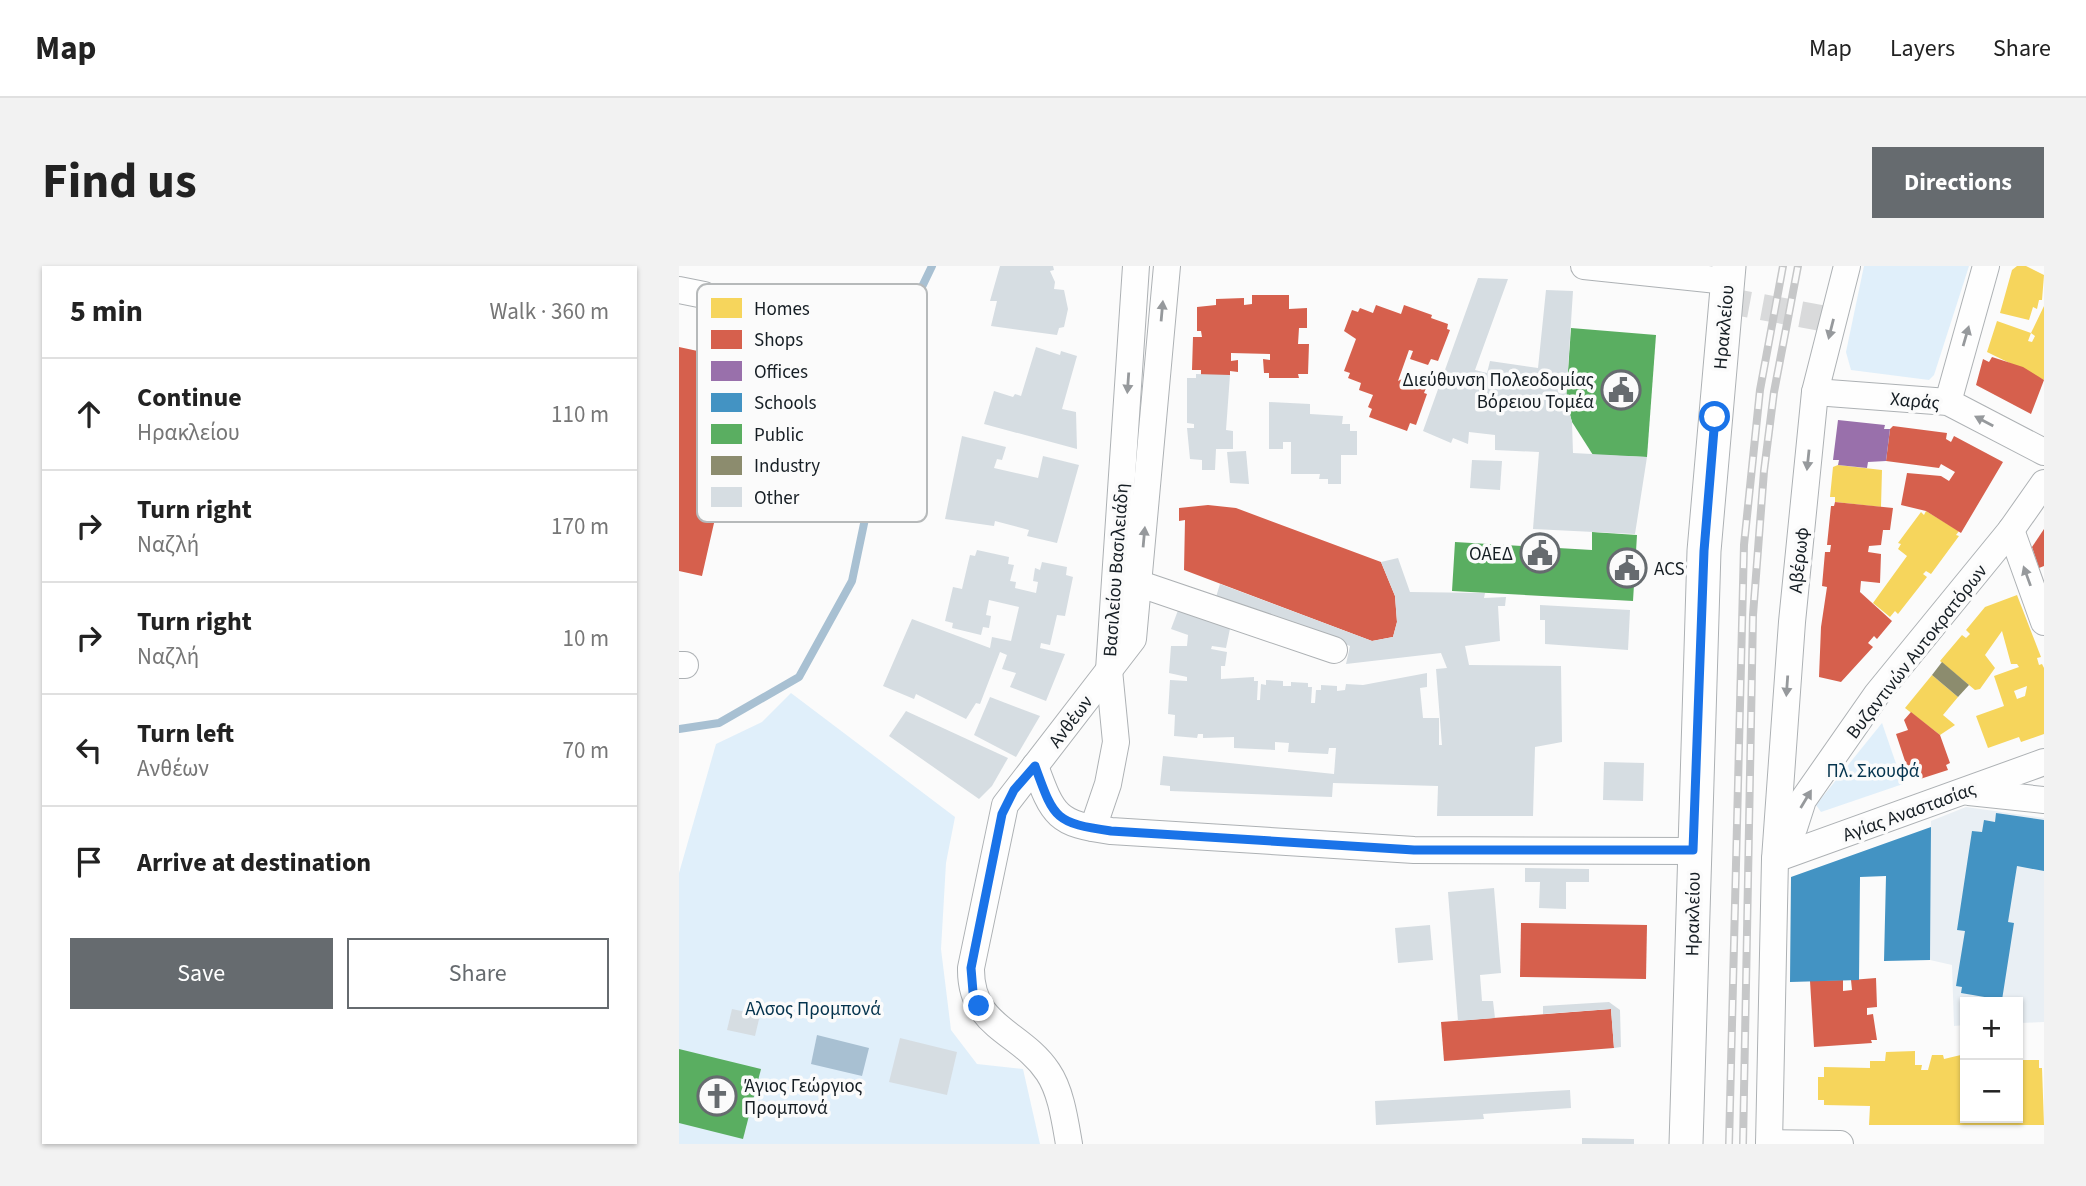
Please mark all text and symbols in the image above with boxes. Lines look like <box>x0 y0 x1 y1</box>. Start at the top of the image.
text: Map <box>35 25 96 72</box>
text: Map <box>1809 31 1852 66</box>
text: Layers <box>1890 31 1955 66</box>
text: Share <box>1993 31 2051 66</box>
text: Find us <box>42 147 197 217</box>
button: Directions <box>1872 147 2044 218</box>
legend <box>697 284 927 522</box>
street label: Ηρακλείου <box>1707 284 1742 371</box>
text: 5 min <box>70 290 143 333</box>
text: Walk · 360 m <box>490 295 609 328</box>
text: Homes <box>754 296 810 323</box>
one-way arrow <box>1157 299 1168 321</box>
one-way arrow <box>1825 318 1836 340</box>
one-way arrow <box>1961 325 1972 347</box>
text: Shops <box>754 327 803 354</box>
text: Offices <box>754 359 808 386</box>
place label: Διεύθυνση Πολεοδομίας Βόρειου Τομέα <box>1403 367 1594 416</box>
public building icon: Διεύθυνση Πολεοδομίας Βόρειου Τομέα <box>1600 369 1642 411</box>
one-way arrow <box>1122 372 1133 394</box>
text: Continue <box>137 379 242 416</box>
street label: Χαράς <box>1889 386 1941 417</box>
text: Schools <box>754 390 817 417</box>
icon: ahead <box>70 395 108 433</box>
text: 110 m <box>551 398 609 431</box>
route start <box>1699 401 1730 432</box>
one-way arrow <box>1973 415 1993 427</box>
text: Ηρακλείου <box>137 416 240 449</box>
text: Public <box>754 422 804 449</box>
one-way arrow <box>1802 449 1813 471</box>
text: Industry <box>754 453 820 480</box>
street label: Βασιλείου Βασιλειάδη <box>1097 482 1136 658</box>
text: Other <box>754 485 800 512</box>
text: Turn right <box>137 491 252 528</box>
icon: right <box>70 507 108 545</box>
text: 170 m <box>551 510 609 543</box>
one-way arrow <box>1139 526 1150 548</box>
street label: Αβέρωφ <box>1783 526 1816 594</box>
text: Ναζλή <box>137 528 199 561</box>
public building icon: ΟΑΕΔ <box>1519 532 1561 574</box>
place label: ΟΑΕΔ <box>1469 541 1513 568</box>
public building icon: ACS <box>1606 547 1648 589</box>
place label: ACS <box>1654 556 1685 583</box>
street label: Βυζαντινών Αυτοκρατόρων <box>1840 559 1994 745</box>
one-way arrow <box>2022 566 2033 587</box>
text: Turn right <box>137 603 252 640</box>
icon: right <box>70 619 108 657</box>
text: 10 m <box>562 622 609 655</box>
text: Ναζλή <box>137 640 199 673</box>
one-way arrow <box>1781 676 1792 698</box>
street label: Ανθέων <box>1043 690 1100 754</box>
text: Turn left <box>137 715 234 752</box>
icon: left <box>70 731 108 769</box>
text: 70 m <box>562 734 609 767</box>
text: Ανθέων <box>137 752 209 785</box>
park label: Πλ. Σκουφά <box>1827 758 1920 785</box>
street label: Αγίας Αναστασίας <box>1839 776 1980 849</box>
one-way arrow <box>1800 789 1812 808</box>
icon: arrive <box>70 843 108 881</box>
text: Arrive at destination <box>137 844 371 881</box>
street label: Ηρακλείου <box>1679 871 1708 957</box>
button: Save <box>70 938 333 1009</box>
button: Share <box>347 938 609 1009</box>
route end <box>963 990 994 1021</box>
park label: Αλσος Προμπονά <box>745 996 881 1023</box>
map controls <box>1960 997 2023 1123</box>
button: + <box>1960 997 2023 1060</box>
button: − <box>1960 1060 2023 1123</box>
place label: Άγιος Γεώργιος Προμπονά <box>744 1073 863 1122</box>
church icon: Άγιος Γεώργιος Προμπονά <box>696 1075 738 1117</box>

